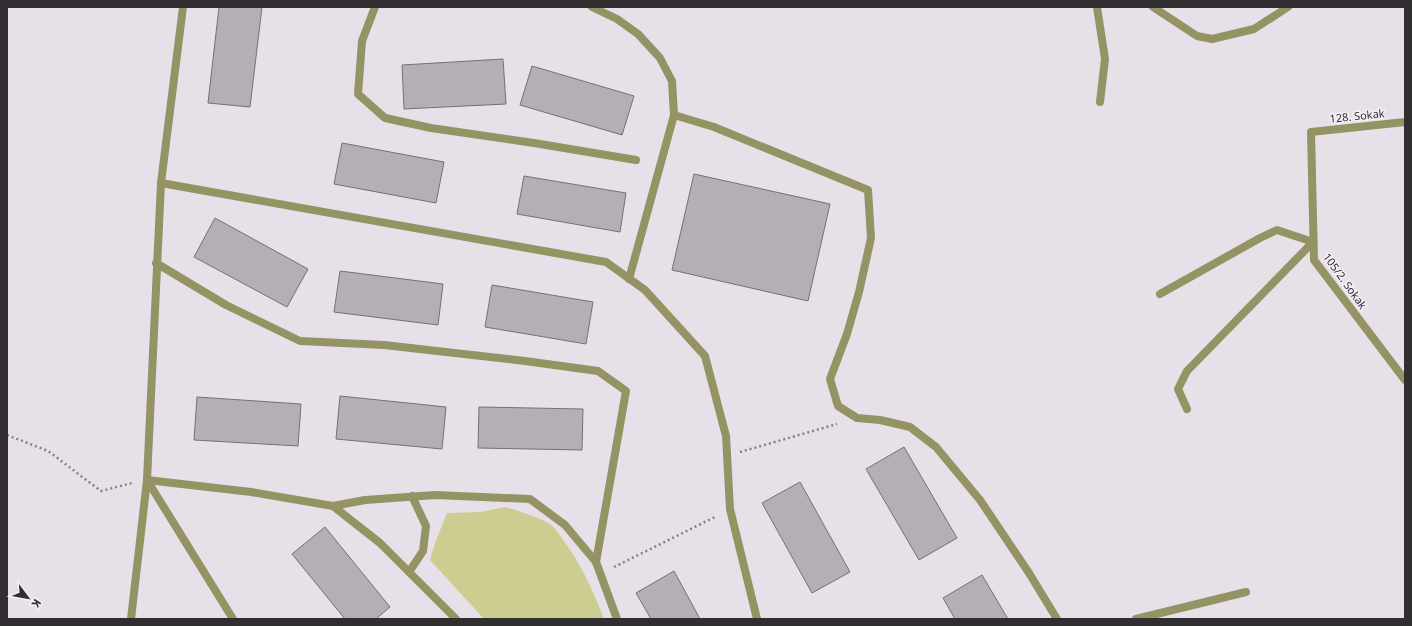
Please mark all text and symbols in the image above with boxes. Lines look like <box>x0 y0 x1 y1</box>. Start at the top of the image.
street label: 128. Sokak <box>1329 105 1385 126</box>
street label: 105/2. Sokak <box>1320 250 1371 312</box>
north arrow <box>8 578 48 618</box>
text: K <box>28 596 45 611</box>

